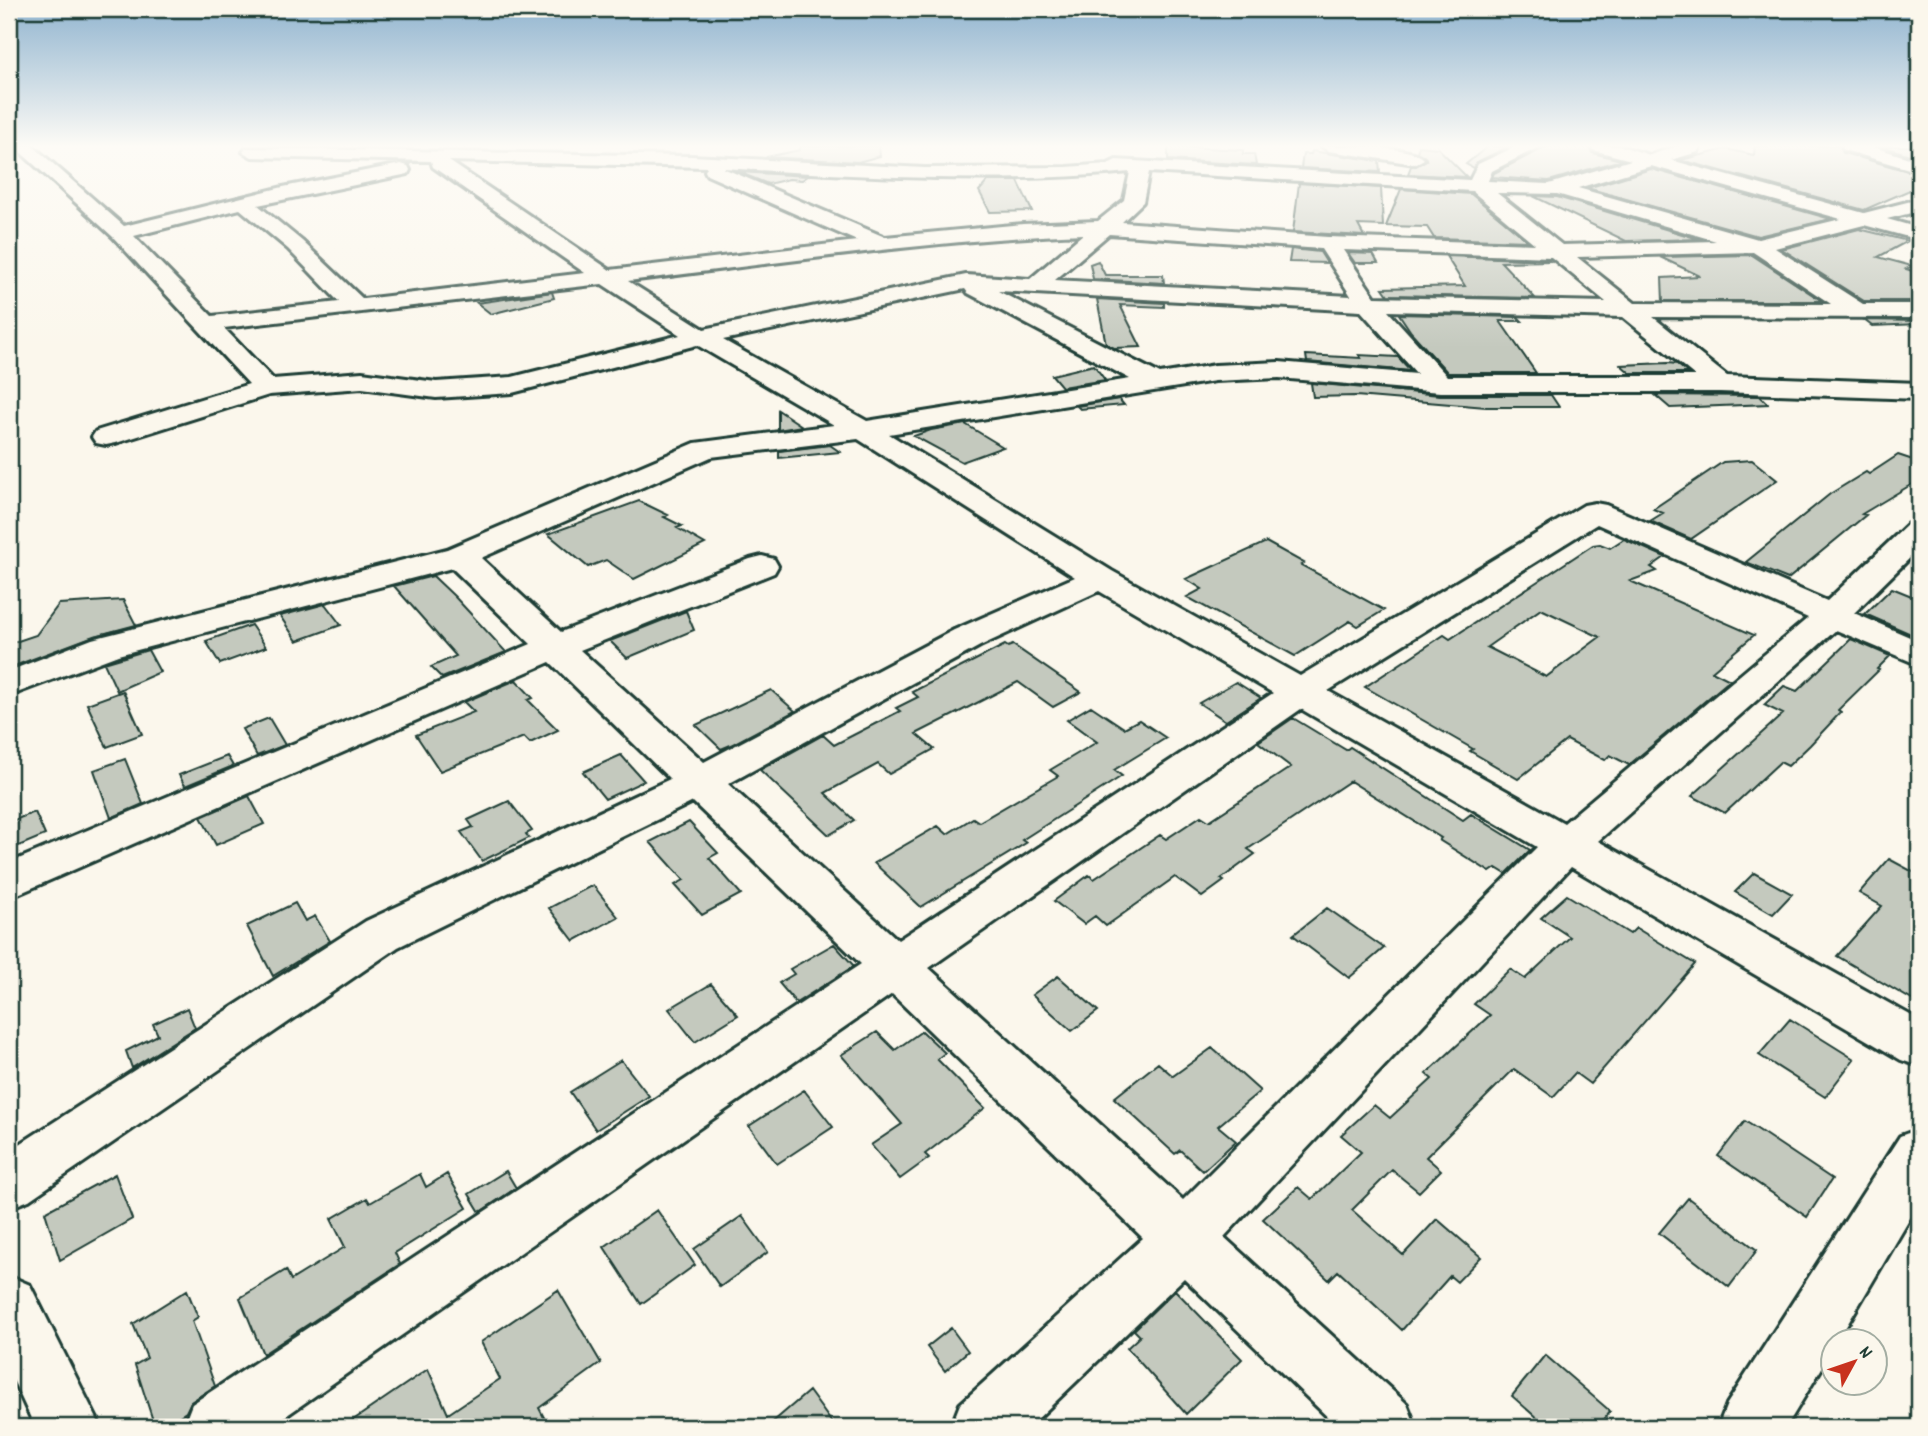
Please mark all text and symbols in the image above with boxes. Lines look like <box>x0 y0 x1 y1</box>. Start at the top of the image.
north arrow <box>1820 1328 1890 1398</box>
text: N <box>1851 1341 1878 1366</box>

